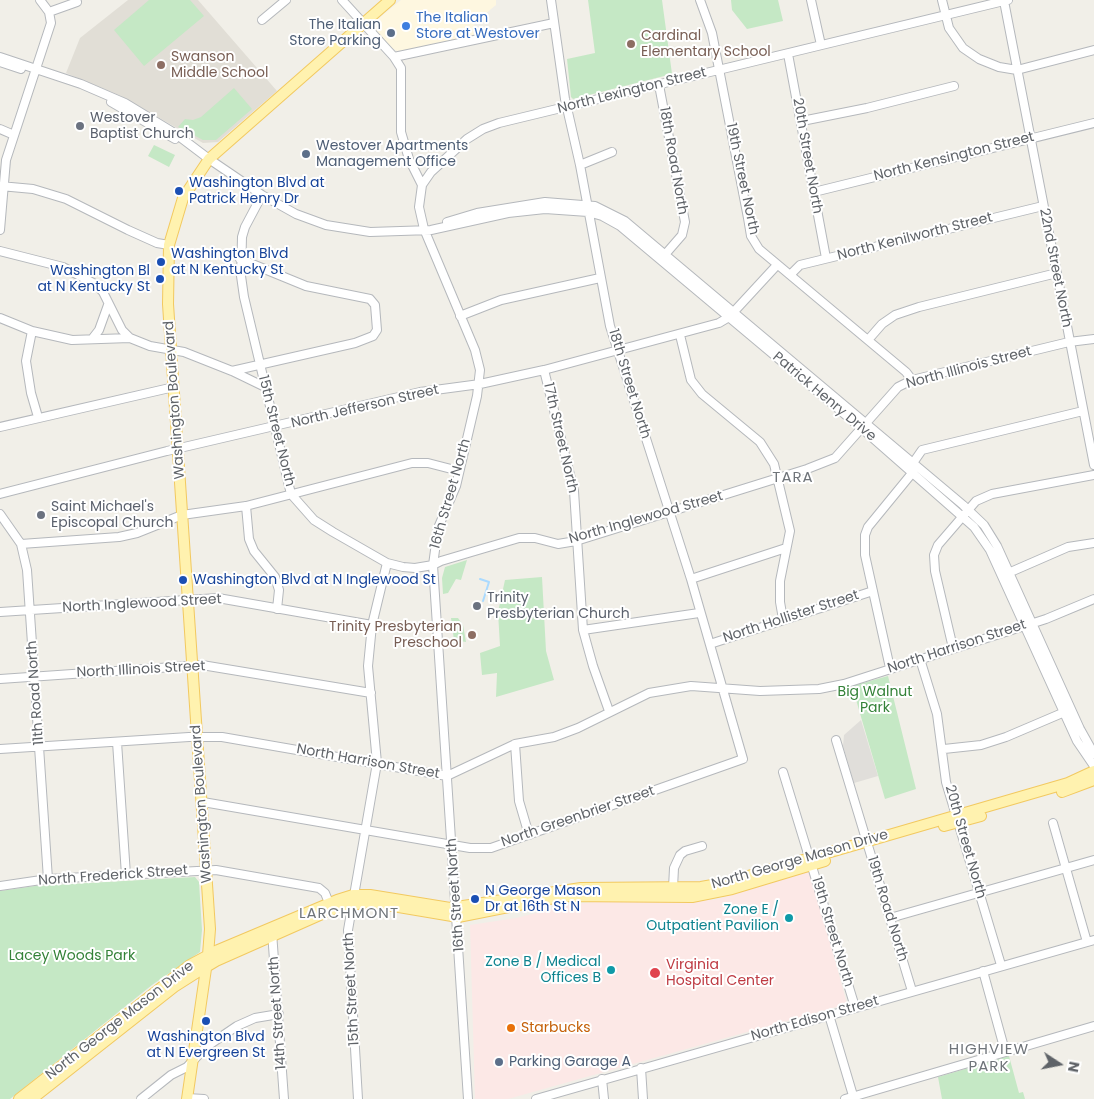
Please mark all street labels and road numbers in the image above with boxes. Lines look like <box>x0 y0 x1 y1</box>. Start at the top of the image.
street label: North Lexington Street <box>556 64 708 118</box>
street label: 20th Street North <box>789 97 825 215</box>
street label: 18th Road North <box>655 106 691 216</box>
street label: 19th Street North <box>722 122 762 236</box>
street label: North Kensington Street <box>872 129 1036 185</box>
street label: 22nd Street North <box>1035 207 1075 329</box>
street label: North Kenilworth Street <box>836 210 994 264</box>
street label: Washington Boulevard <box>161 320 189 480</box>
street label: 18th Street North <box>604 327 654 441</box>
street label: North Illinois Street <box>905 343 1033 393</box>
street label: Patrick Henry Drive <box>769 349 879 445</box>
street label: 15th Street North <box>254 374 298 488</box>
street label: 17th Street North <box>539 381 581 495</box>
street label: North Jefferson Street <box>290 382 440 432</box>
street label: 16th Street North <box>427 437 475 551</box>
street label: North Inglewood Street <box>567 488 725 548</box>
street label: North Hollister Street <box>721 587 861 647</box>
street label: North Inglewood Street <box>62 591 222 617</box>
street label: North Harrison Street <box>886 617 1028 677</box>
street label: 11th Road North <box>24 640 48 746</box>
street label: North Illinois Street <box>76 658 206 682</box>
street label: Washington Boulevard <box>188 724 216 884</box>
street label: North Harrison Street <box>295 741 441 783</box>
street label: North Greenbrier Street <box>499 783 657 851</box>
street label: 20th Street North <box>941 783 989 901</box>
street label: North George Mason Drive <box>710 827 890 893</box>
street label: 16th Street North <box>444 838 468 952</box>
street label: 19th Road North <box>863 854 911 964</box>
street label: North Frederick Street <box>38 862 188 890</box>
street label: 19th Street North <box>807 875 857 989</box>
street label: 15th Street North <box>341 932 363 1046</box>
street label: 14th Street North <box>266 956 290 1070</box>
street label: North George Mason Drive <box>43 958 197 1084</box>
street label: North Edison Street <box>749 993 881 1045</box>

